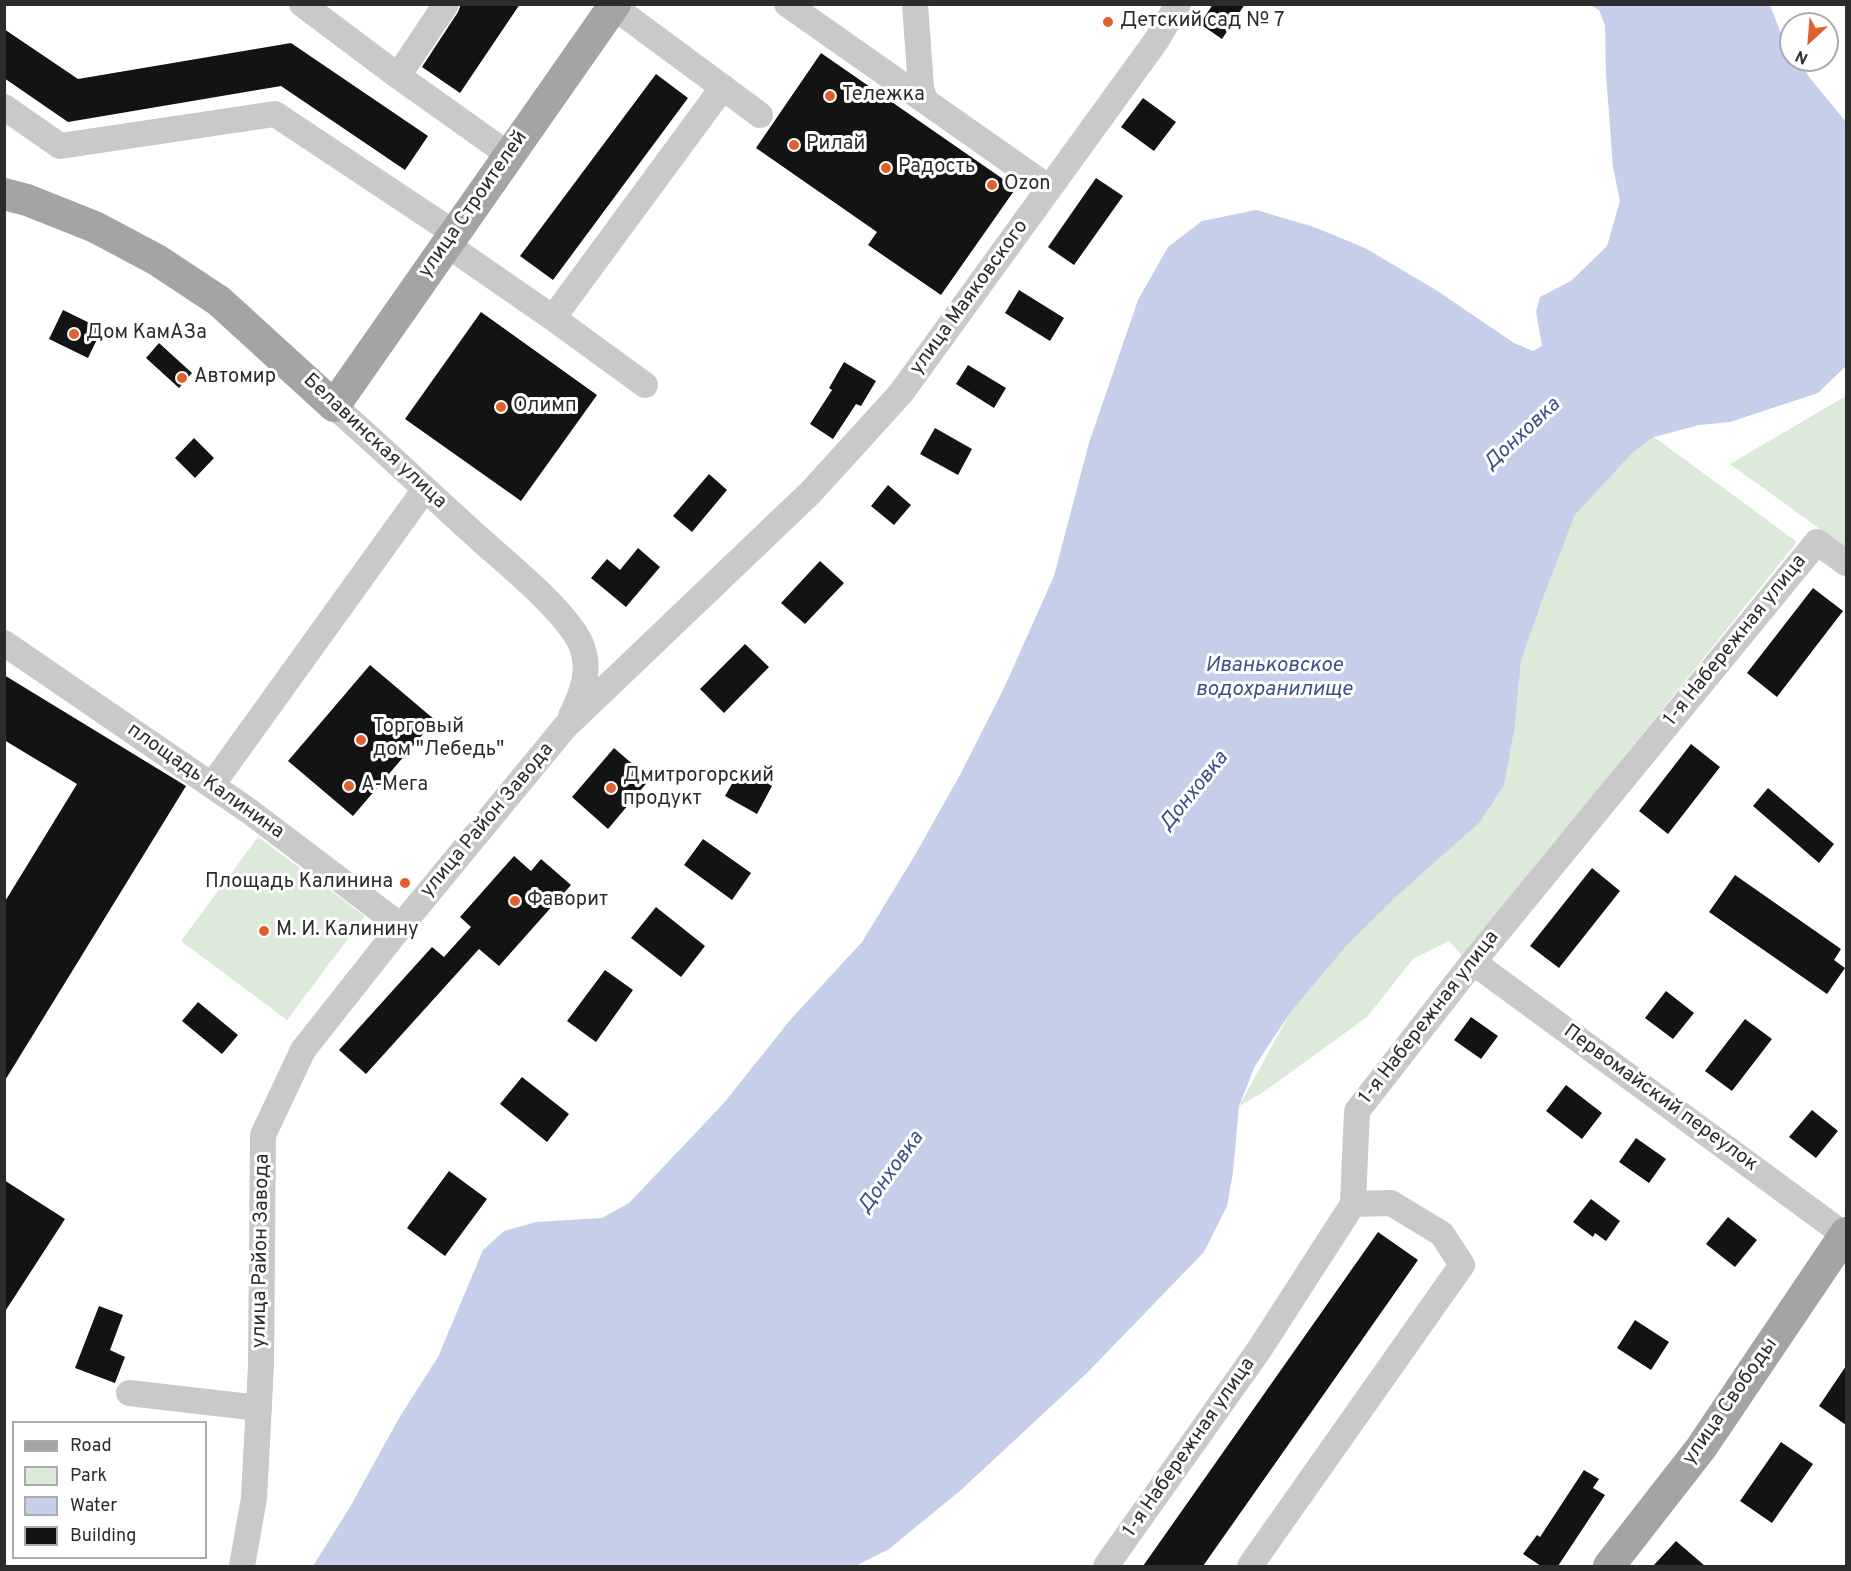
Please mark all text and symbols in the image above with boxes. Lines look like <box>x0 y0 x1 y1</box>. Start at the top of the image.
place label: Детский сад № 7 <box>1120 10 1284 34</box>
north arrow <box>1779 12 1839 72</box>
marker: Детский сад № 7 <box>1101 15 1115 29</box>
text: N <box>1792 45 1812 68</box>
place label: Тележка <box>842 84 925 108</box>
marker: Тележка <box>823 89 837 103</box>
street label: улица Строителей <box>414 127 534 283</box>
place label: Рилай <box>806 133 865 157</box>
marker: Рилай <box>787 138 801 152</box>
place label: Радость <box>898 156 975 180</box>
marker: Радость <box>879 161 893 175</box>
place label: Ozon <box>1004 173 1050 197</box>
marker: Ozon <box>985 178 999 192</box>
street label: улица Маяковского <box>906 216 1034 380</box>
place label: Дом КамАЗа <box>86 322 207 346</box>
marker: Дом КамАЗа <box>67 327 81 341</box>
place label: Автомир <box>194 366 276 390</box>
street label: Белавинская улица <box>297 369 451 515</box>
marker: Автомир <box>175 371 189 385</box>
water label: Донховка <box>1480 393 1566 477</box>
place label: Олимп <box>513 395 577 419</box>
marker: Олимп <box>494 400 508 414</box>
street label: 1-я Набережная улица <box>1660 551 1812 731</box>
water label: Иваньковское водохранилище <box>1196 654 1352 704</box>
place label: Торговый дом "Лебедь" <box>373 716 504 763</box>
street label: площадь Калинина <box>122 719 288 845</box>
marker: Торговый дом "Лебедь" <box>354 733 368 747</box>
street label: улица Район Завода <box>416 739 560 903</box>
water label: Донховка <box>1155 747 1235 837</box>
place label: Дмитрогорский продукт <box>623 765 774 812</box>
place label: А-Мега <box>361 774 428 798</box>
marker: А-Мега <box>342 779 356 793</box>
marker: Дмитрогорский продукт <box>604 781 618 795</box>
place label: Площадь Калинина <box>205 871 393 895</box>
marker: Площадь Калинина <box>398 876 412 890</box>
place label: Фаворит <box>527 889 608 913</box>
marker: Фаворит <box>508 894 522 908</box>
place label: М. И. Калинину <box>276 919 419 943</box>
marker: М. И. Калинину <box>257 924 271 938</box>
street label: 1-я Набережная улица <box>1355 927 1505 1109</box>
street label: Первомайский переулок <box>1558 1020 1762 1178</box>
water label: Донховка <box>854 1127 930 1219</box>
street label: улица Район Завода <box>248 1154 276 1348</box>
street label: улица Свободы <box>1678 1334 1784 1470</box>
street label: 1-я Набережная улица <box>1119 1354 1261 1542</box>
legend <box>12 1421 207 1559</box>
text: Road <box>70 1435 112 1458</box>
text: Park <box>70 1465 107 1488</box>
text: Water <box>70 1495 117 1518</box>
text: Building <box>70 1525 136 1548</box>

